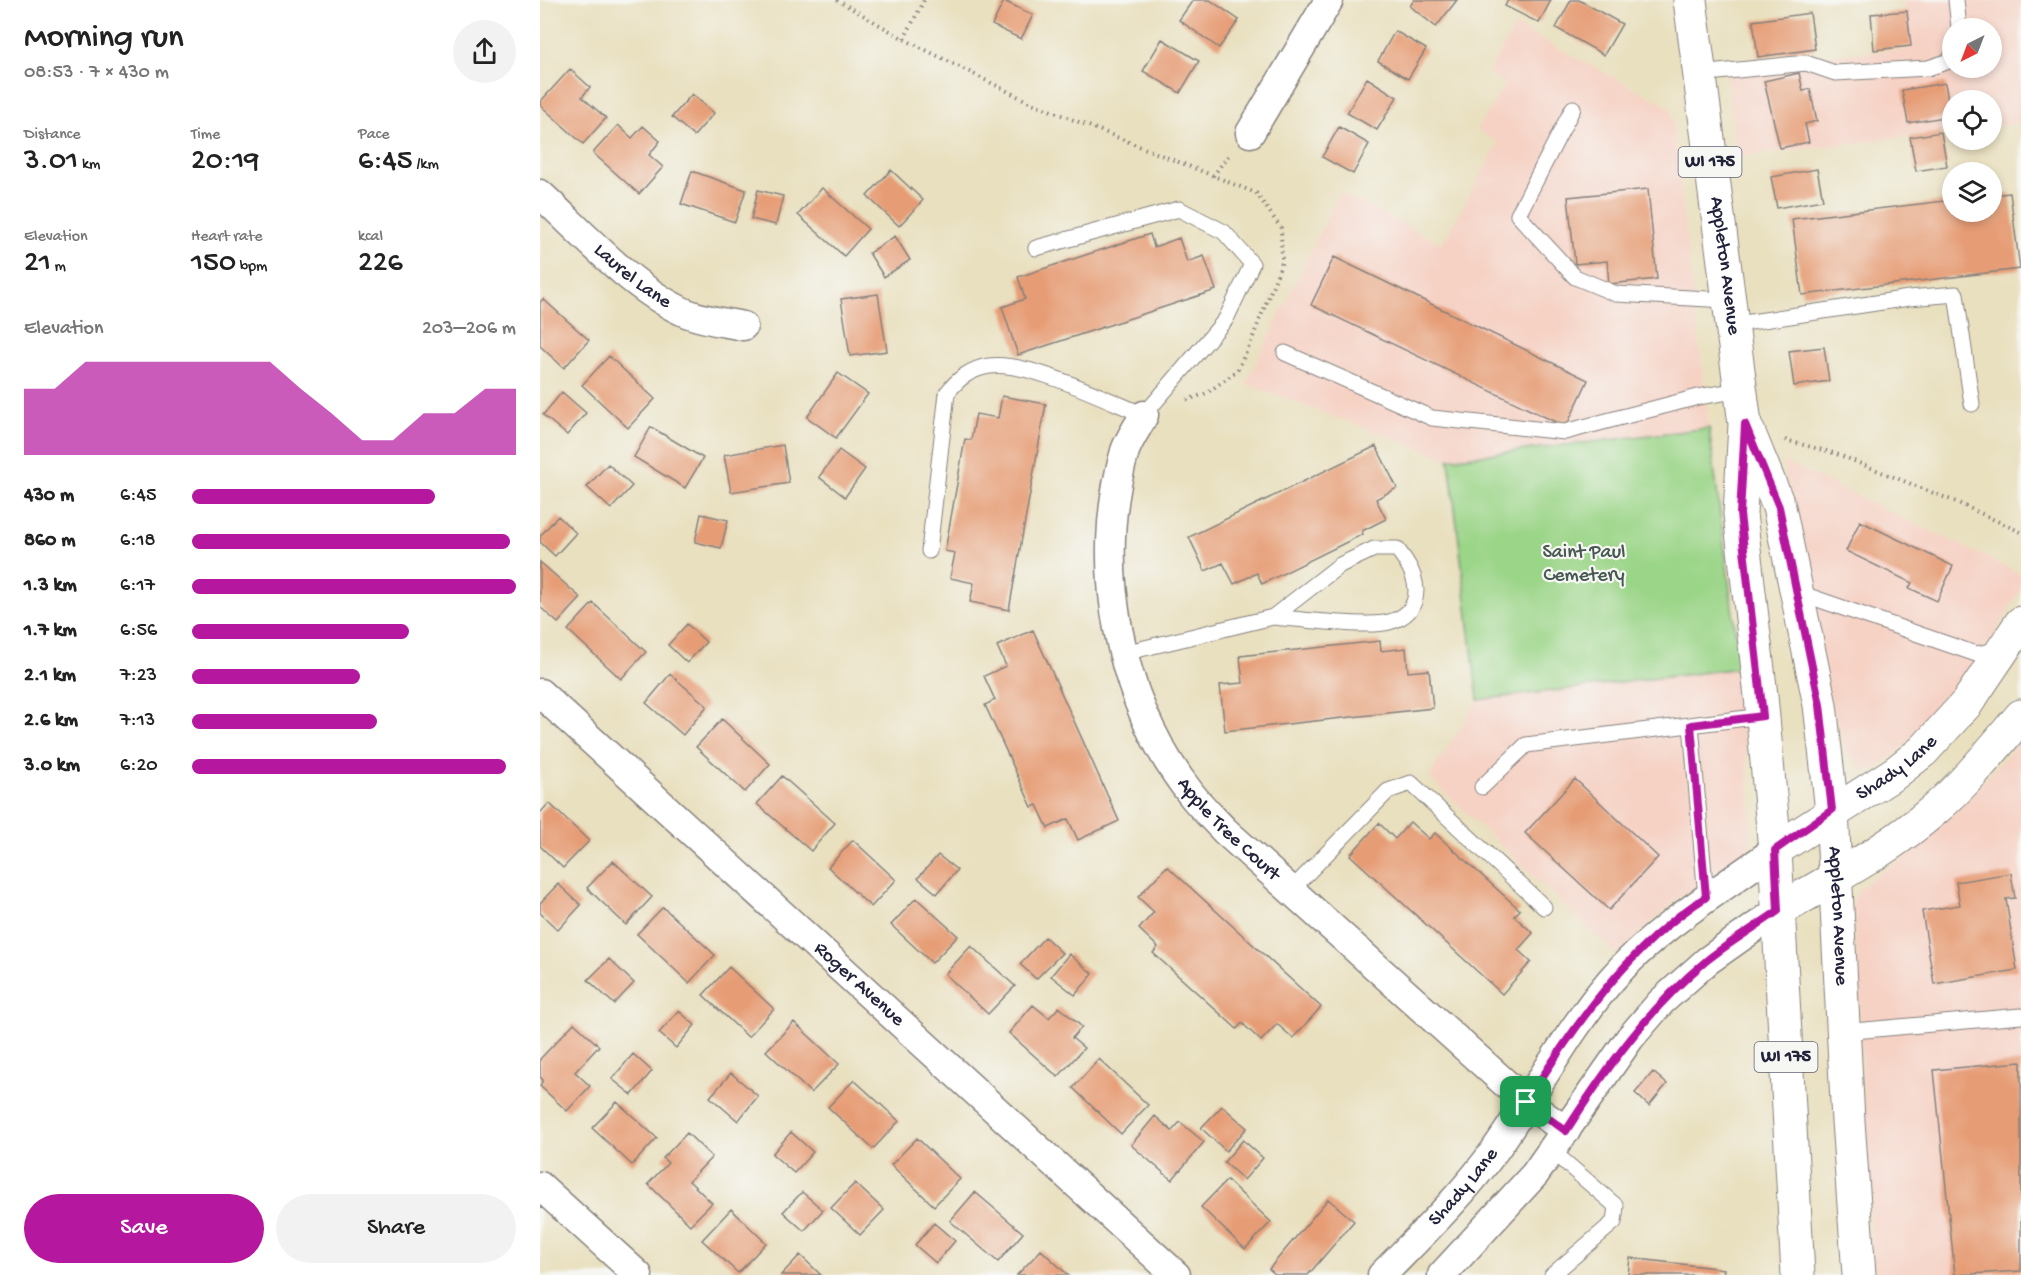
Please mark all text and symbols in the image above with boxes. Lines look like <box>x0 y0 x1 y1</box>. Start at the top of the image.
north arrow <box>1942 18 2002 78</box>
map controls <box>1942 18 2002 222</box>
text: Morning run <box>24 20 184 58</box>
button: share <box>453 20 516 83</box>
text: 08:53 · 7 × 430 m <box>24 62 169 85</box>
button: locate <box>1942 90 2002 150</box>
text: Distance <box>24 126 81 145</box>
text: Time <box>191 126 220 145</box>
text: Pace <box>358 126 389 145</box>
text: 3.01 <box>24 145 78 180</box>
text: 20:19 <box>191 145 259 180</box>
text: 6:45 <box>358 145 413 180</box>
road number: WI 175 <box>1678 147 1742 177</box>
text: km <box>78 156 100 175</box>
text: /km <box>413 156 439 175</box>
button: layers <box>1942 162 2002 222</box>
street label: Appleton Avenue <box>1704 195 1745 337</box>
text: Elevation <box>24 228 88 247</box>
text: Heart rate <box>191 228 263 247</box>
text: kcal <box>358 228 383 247</box>
street label: Laurel Lane <box>588 239 676 315</box>
text: 21 <box>24 247 51 282</box>
text: 150 <box>191 247 236 282</box>
text: 226 <box>358 247 403 282</box>
text: m <box>51 258 66 277</box>
text: bpm <box>236 258 267 277</box>
text: Elevation <box>24 318 104 341</box>
text: 203–206 m <box>422 318 516 341</box>
text: 430 m <box>24 485 74 508</box>
text: 6:45 <box>120 485 156 508</box>
text: 860 m <box>24 530 75 553</box>
text: 6:18 <box>120 530 155 553</box>
park label: Saint Paul Cemetery <box>1542 542 1626 588</box>
text: 1.3 km <box>24 575 77 598</box>
text: 6:17 <box>120 575 155 598</box>
text: 1.7 km <box>24 620 77 643</box>
text: 6:56 <box>120 620 157 643</box>
text: 2.1 km <box>24 665 76 688</box>
text: 7:23 <box>120 665 157 688</box>
text: 2.6 km <box>24 710 78 733</box>
text: 7:13 <box>120 710 155 733</box>
street label: Shady Lane <box>1852 730 1943 806</box>
text: 3.0 km <box>24 755 80 778</box>
text: 6:20 <box>120 755 158 778</box>
street label: Apple Tree Court <box>1171 774 1286 887</box>
street label: Appleton Avenue <box>1822 846 1853 987</box>
street label: Roger Avenue <box>809 937 909 1032</box>
road number: WI 175 <box>1754 1042 1818 1072</box>
pin <box>1500 1076 1551 1127</box>
icon: arrive <box>1509 1085 1542 1118</box>
street label: Shady Lane <box>1424 1143 1504 1231</box>
button: Save <box>24 1194 264 1263</box>
button: Share <box>276 1194 516 1263</box>

